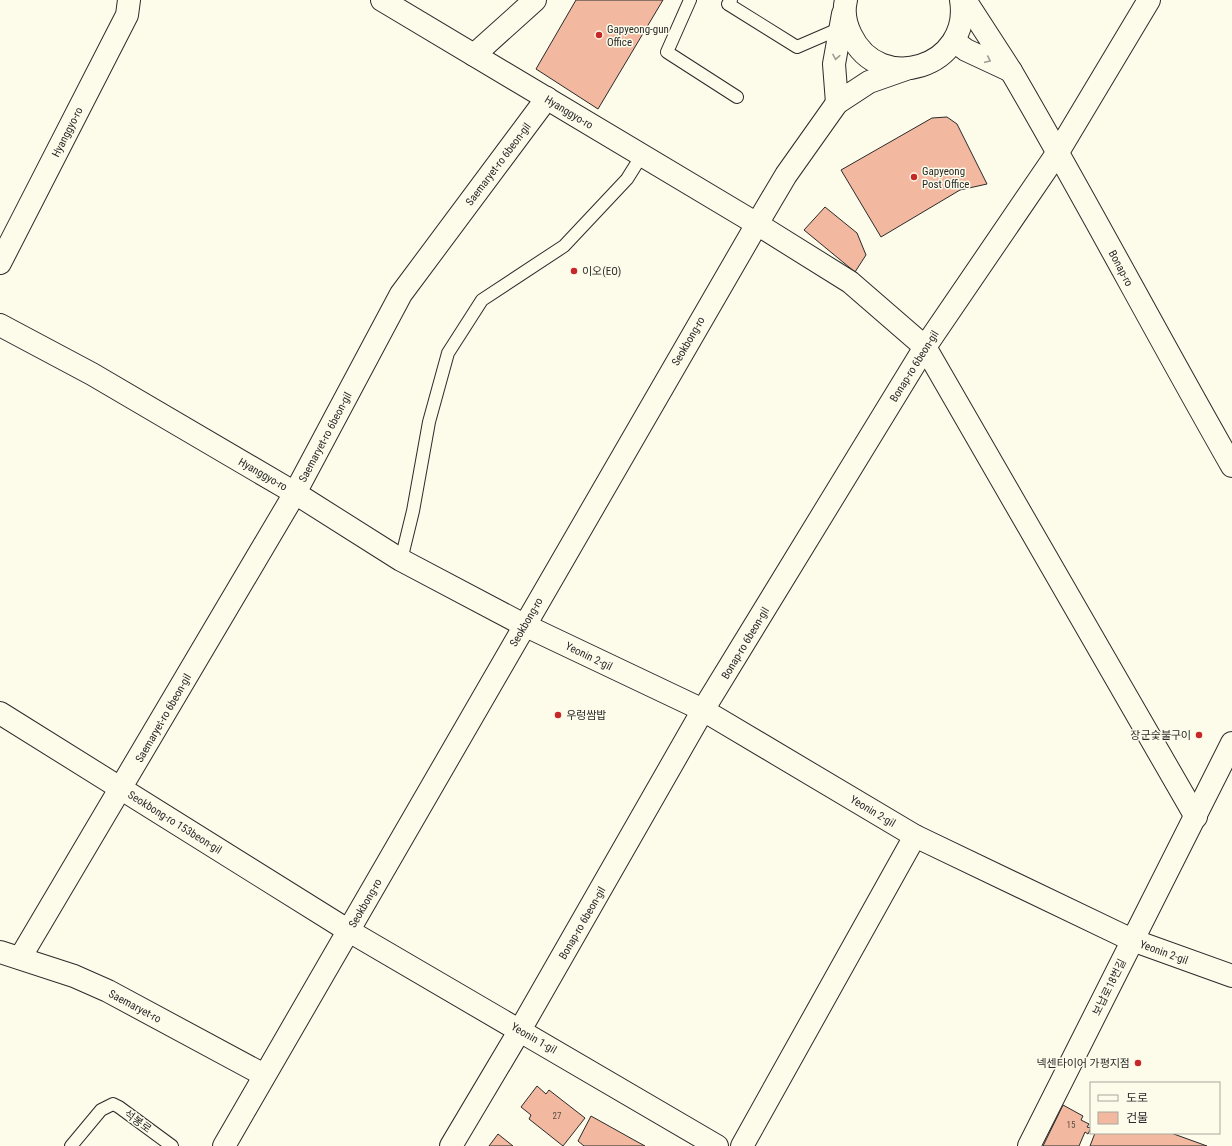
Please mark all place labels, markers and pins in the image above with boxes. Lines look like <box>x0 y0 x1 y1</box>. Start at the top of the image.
place label: Gapyeong-gun Office <box>607 23 669 49</box>
marker: Gapyeong-gun Office <box>594 30 604 40</box>
place label: Gapyeong Post Office <box>922 165 969 191</box>
marker: Gapyeong Post Office <box>909 172 919 182</box>
place label: 이오(EO) <box>582 265 621 278</box>
marker: 이오(EO) <box>569 266 579 276</box>
place label: 우렁쌈밥 <box>566 709 606 722</box>
marker: 우렁쌈밥 <box>553 710 563 720</box>
place label: 장군숯불구이 <box>1130 729 1191 742</box>
marker: 장군숯불구이 <box>1194 730 1204 740</box>
place label: 넥센타이어 가평지점 <box>1036 1057 1130 1070</box>
marker: 넥센타이어 가평지점 <box>1133 1058 1143 1068</box>

